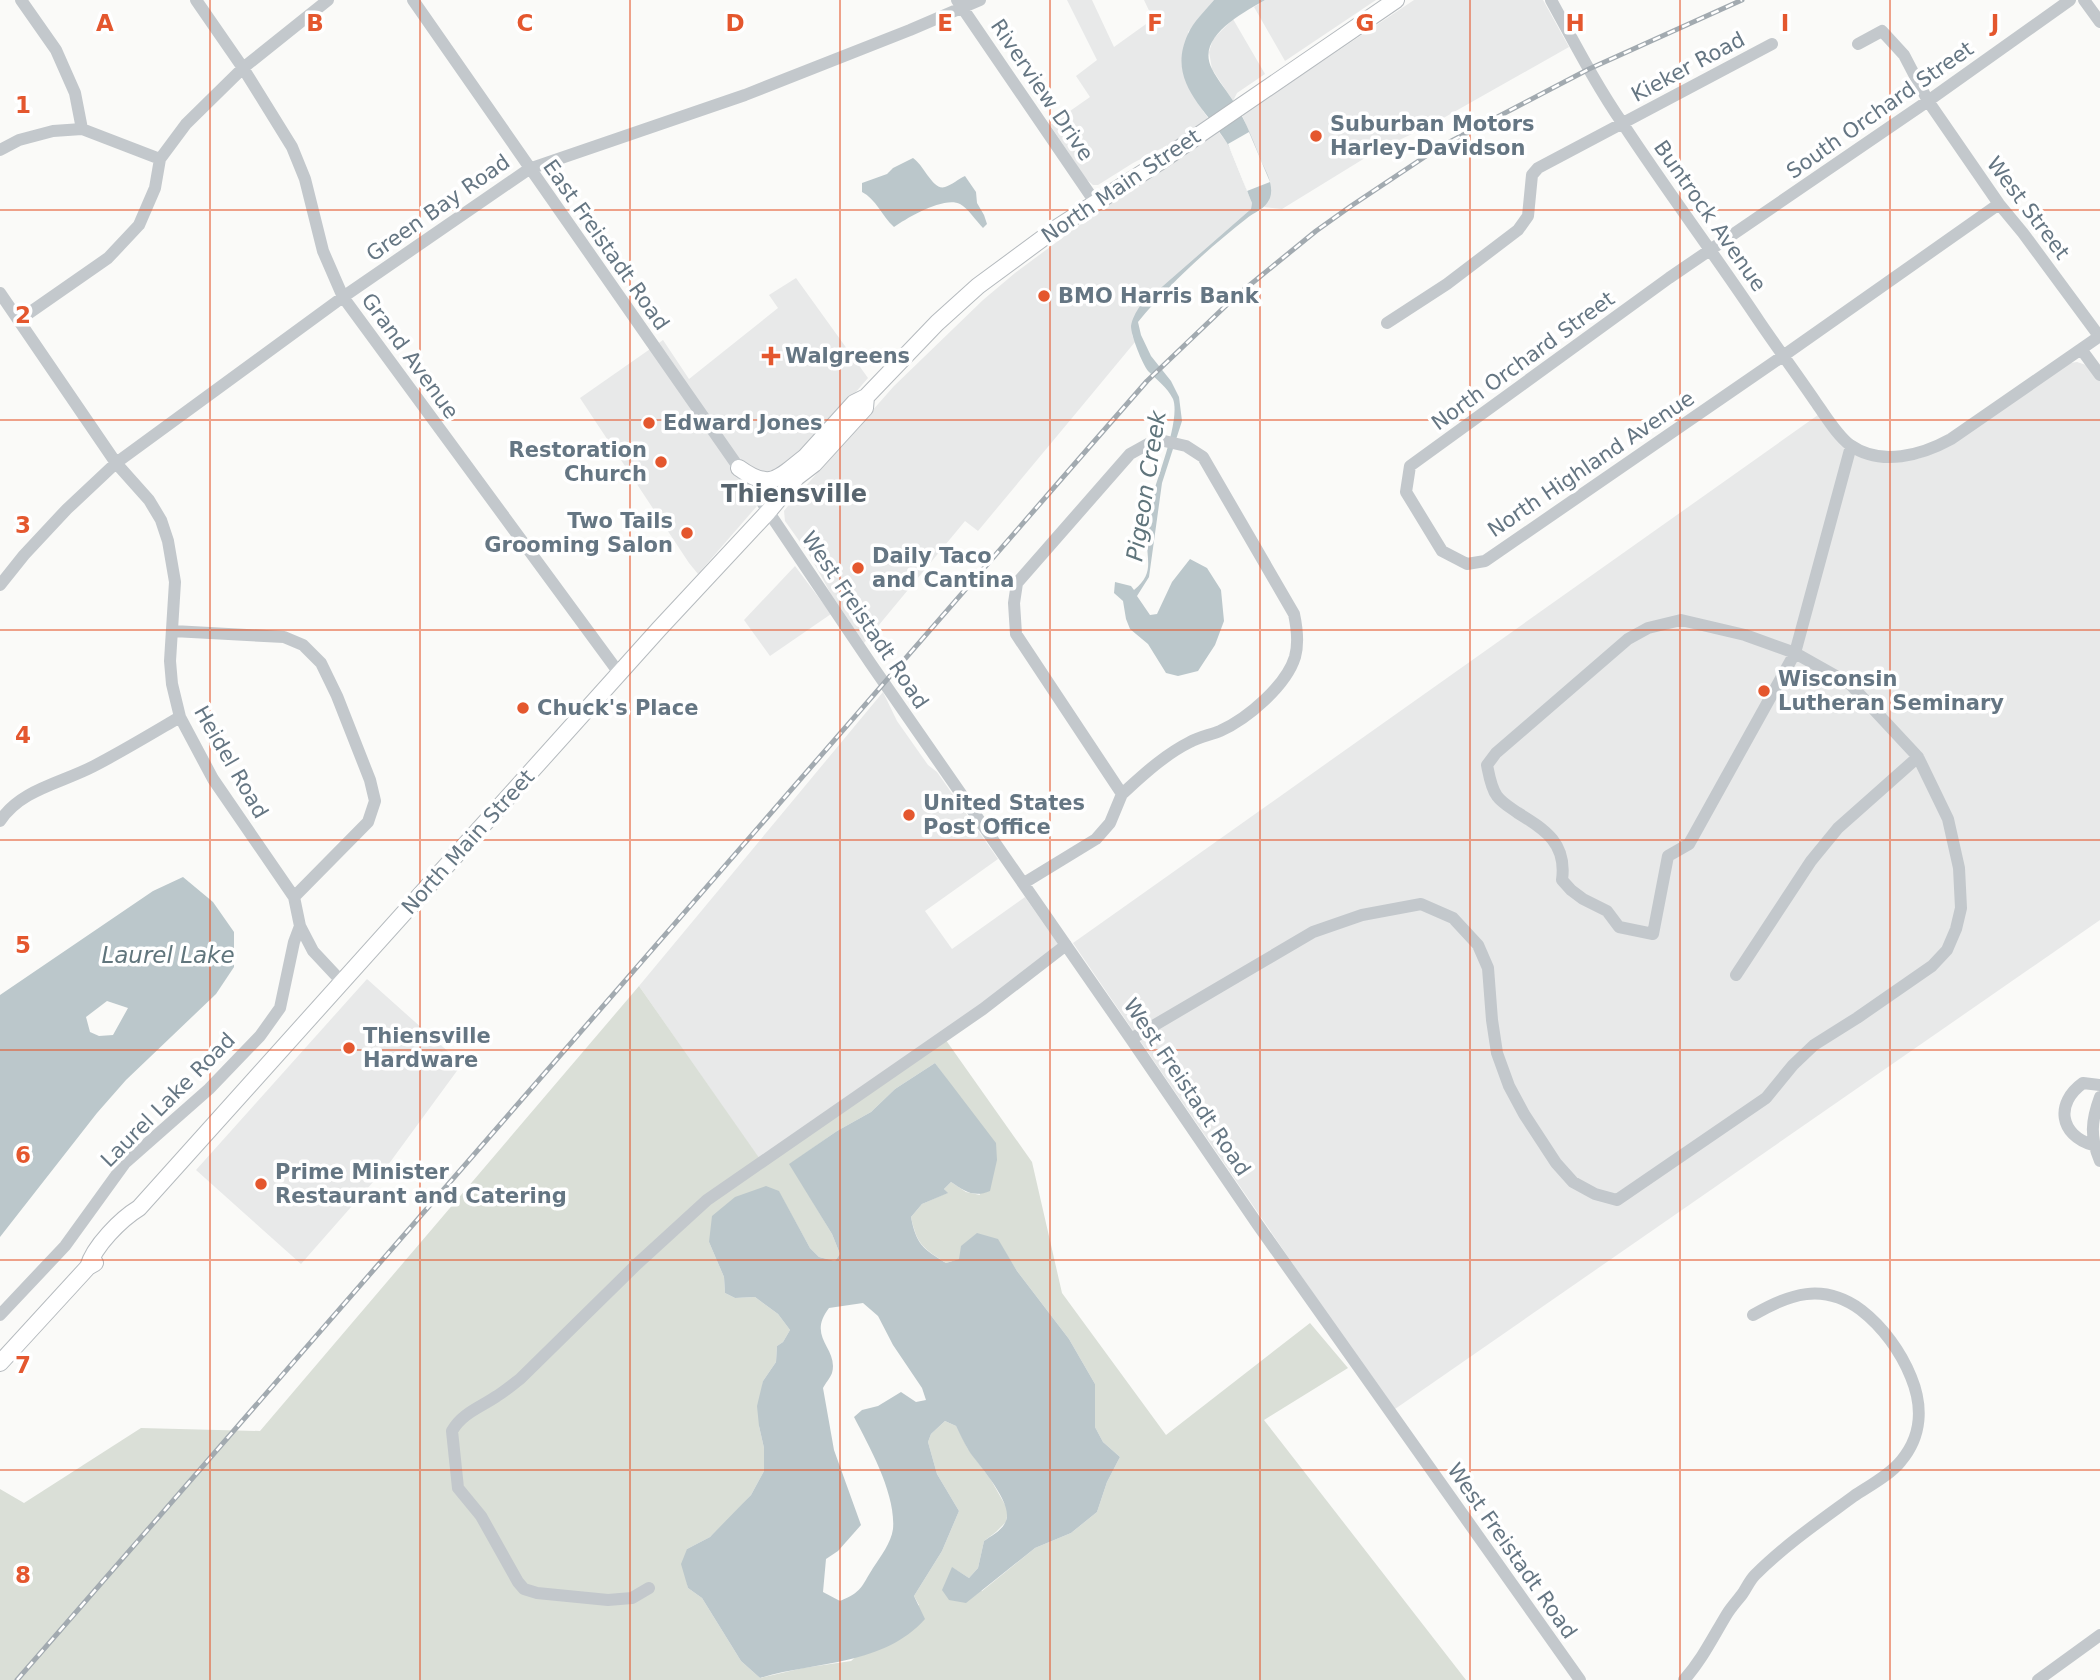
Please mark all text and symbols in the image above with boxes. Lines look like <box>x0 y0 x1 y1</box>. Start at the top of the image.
text: A <box>96 10 114 36</box>
text: B <box>306 10 324 36</box>
text: C <box>517 10 533 36</box>
text: D <box>725 10 745 36</box>
text: E <box>937 10 953 36</box>
text: F <box>1147 10 1163 36</box>
text: G <box>1356 10 1374 36</box>
text: H <box>1565 10 1585 36</box>
text: I <box>1781 10 1789 36</box>
text: J <box>1989 10 1999 36</box>
street label: Riverview Drive <box>986 15 1098 165</box>
street label: Kieker Road <box>1627 27 1749 107</box>
street label: South Orchard Street <box>1782 36 1978 184</box>
text: 1 <box>15 92 31 118</box>
place label: Suburban Motors Harley-Davidson <box>1330 112 1535 160</box>
street label: North Main Street <box>1037 124 1205 248</box>
marker: Suburban Motors Harley-Davidson <box>1308 128 1324 144</box>
street label: Buntrock Avenue <box>1649 136 1771 296</box>
street label: Green Bay Road <box>362 150 514 266</box>
street label: West Street <box>1982 152 2074 264</box>
street label: East Freistadt Road <box>538 155 674 335</box>
place label: BMO Harris Bank <box>1058 284 1260 308</box>
street label: North Orchard Street <box>1427 287 1619 435</box>
marker: BMO Harris Bank <box>1036 288 1052 304</box>
street label: Grand Avenue <box>356 289 464 423</box>
text: 2 <box>15 302 31 328</box>
place label: Walgreens <box>785 344 910 368</box>
marker: Walgreens <box>763 348 779 364</box>
street label: North Highland Avenue <box>1483 386 1699 542</box>
water label: Pigeon Creek <box>1121 407 1171 563</box>
place label: Edward Jones <box>663 411 823 435</box>
marker: Edward Jones <box>641 415 657 431</box>
place label: Restoration Church <box>508 438 647 486</box>
marker: Restoration Church <box>653 454 669 470</box>
district label: Thiensville <box>721 480 867 508</box>
place label: Two Tails Grooming Salon <box>484 509 673 557</box>
text: 3 <box>15 512 31 538</box>
marker: Two Tails Grooming Salon <box>679 525 695 541</box>
street label: West Freistadt Road <box>797 527 933 713</box>
place label: Daily Taco and Cantina <box>872 544 1014 592</box>
marker: Daily Taco and Cantina <box>850 560 866 576</box>
place label: Wisconsin Lutheran Seminary <box>1778 667 2004 715</box>
marker: Wisconsin Lutheran Seminary <box>1756 683 1772 699</box>
place label: Chuck's Place <box>537 696 698 720</box>
marker: Chuck's Place <box>515 700 531 716</box>
street label: Heidel Road <box>189 701 273 823</box>
text: 4 <box>15 722 31 748</box>
street label: North Main Street <box>397 765 539 919</box>
place label: United States Post Office <box>923 791 1085 839</box>
marker: United States Post Office <box>901 807 917 823</box>
text: 5 <box>15 932 31 958</box>
water label: Laurel Lake <box>101 942 235 968</box>
street label: West Freistadt Road <box>1119 994 1255 1180</box>
place label: Thiensville Hardware <box>363 1024 491 1072</box>
street label: Laurel Lake Road <box>96 1028 240 1172</box>
marker: Thiensville Hardware <box>341 1040 357 1056</box>
text: 6 <box>15 1142 31 1168</box>
place label: Prime Minister Restaurant and Catering <box>275 1160 567 1208</box>
marker: Prime Minister Restaurant and Catering <box>253 1176 269 1192</box>
text: 7 <box>15 1352 31 1378</box>
street label: West Freistadt Road <box>1442 1459 1582 1643</box>
text: 8 <box>15 1562 31 1588</box>

